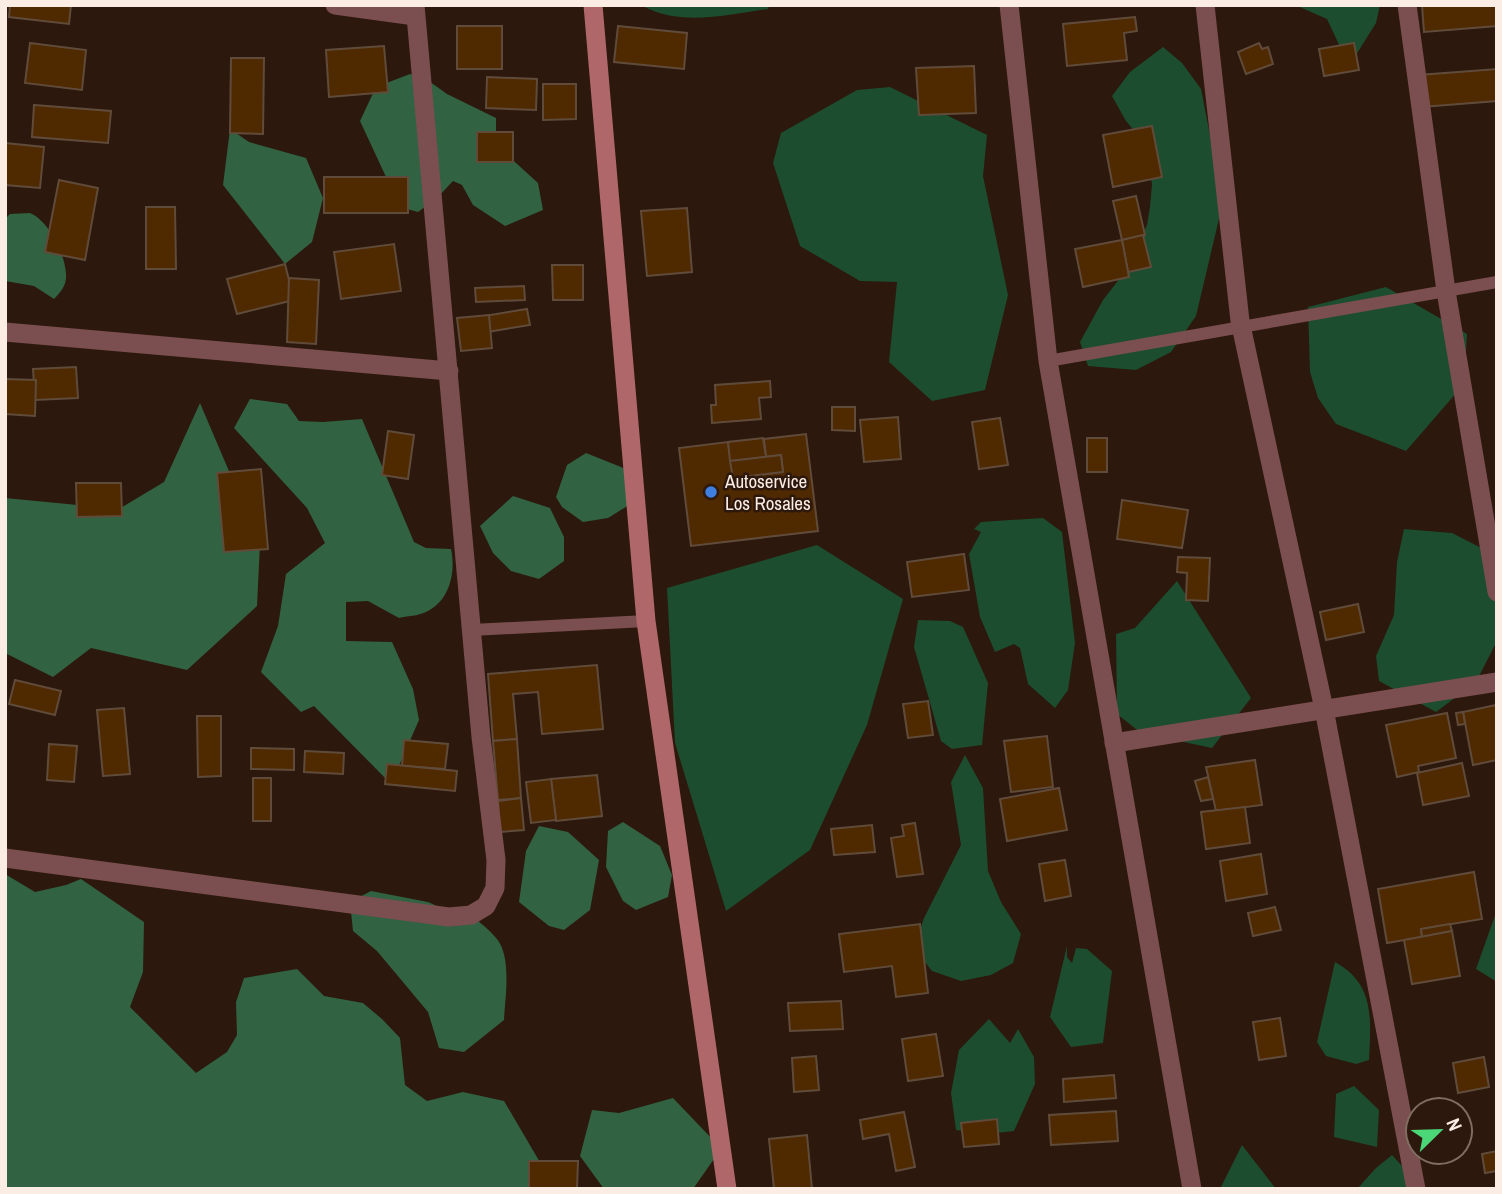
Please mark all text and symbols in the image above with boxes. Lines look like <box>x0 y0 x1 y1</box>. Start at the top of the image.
place label: Autoservice Los Rosales <box>724 468 811 516</box>
marker: Autoservice Los Rosales <box>703 484 719 500</box>
north arrow <box>1404 1096 1474 1166</box>
text: N <box>1440 1114 1469 1135</box>

